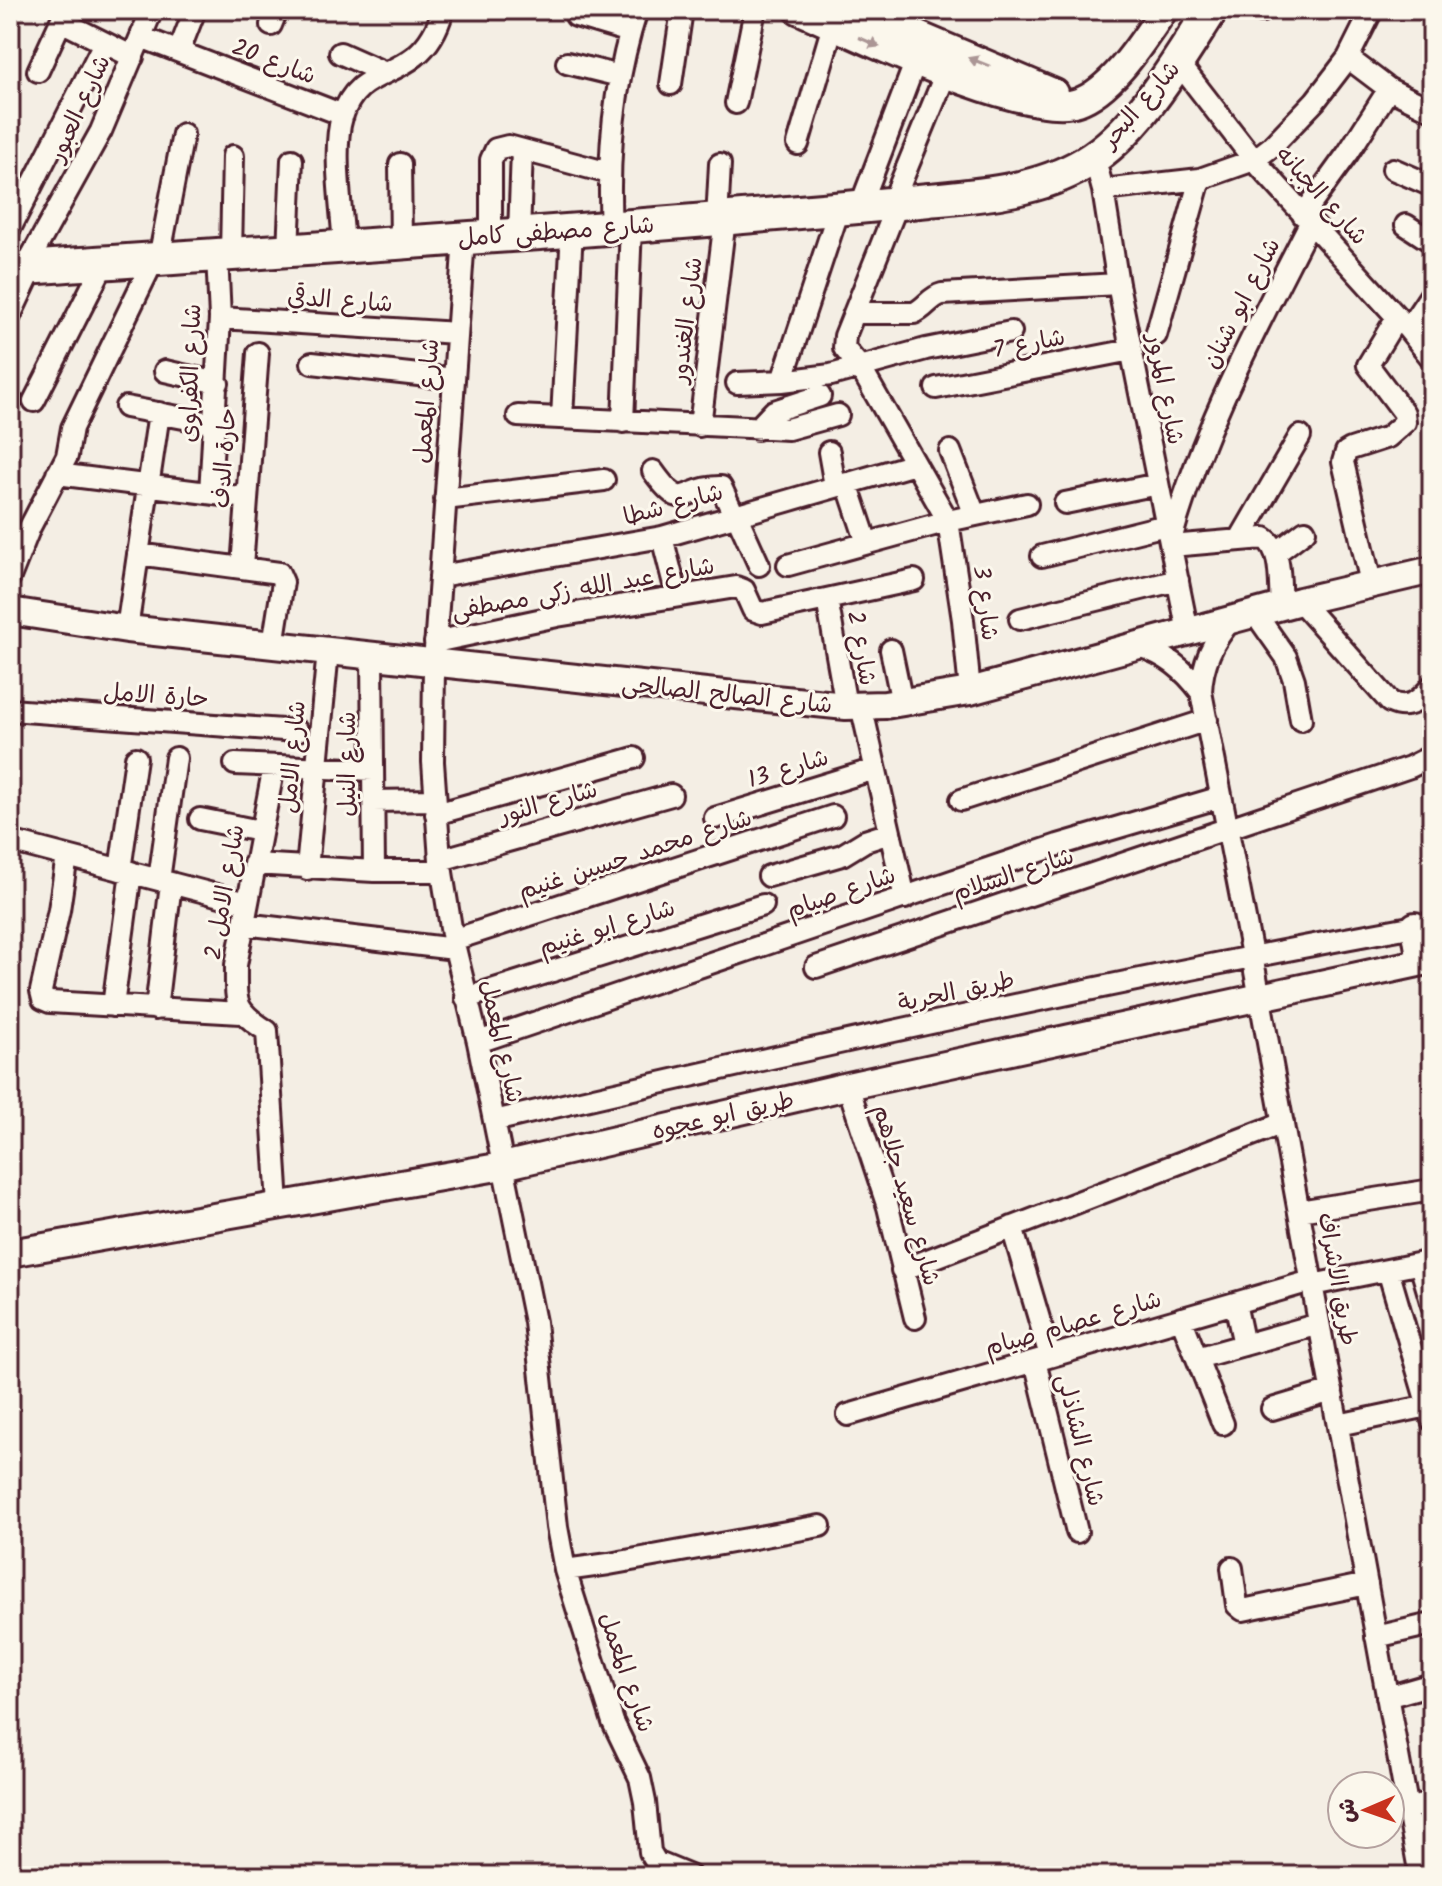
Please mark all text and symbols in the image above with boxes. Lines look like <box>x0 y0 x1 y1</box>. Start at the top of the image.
street label: شارع 20 <box>226 29 321 96</box>
one-way arrow <box>858 35 881 49</box>
street label: شارع العبور <box>38 49 122 171</box>
street label: شارع البحر <box>1090 52 1191 159</box>
one-way arrow <box>967 55 991 68</box>
street label: شارع الجبانه <box>1265 137 1377 255</box>
street label: شارع مصطفى كامل <box>456 206 656 259</box>
street label: شارع ابو شنان <box>1193 231 1292 376</box>
street label: شارع الغندور <box>660 255 715 387</box>
street label: شارع الدقي <box>286 278 394 325</box>
street label: شارع الكفراوى <box>170 303 213 443</box>
street label: شارع 7 <box>990 318 1069 371</box>
street label: شارع المرور <box>1134 328 1194 448</box>
street label: شارع المعمل <box>404 337 451 465</box>
street label: حارة الدف <box>203 407 248 510</box>
street label: شارع شطا <box>619 473 728 538</box>
street label: شارع عبد الله زكى مصطفى <box>449 547 718 632</box>
street label: شارع 3 <box>961 563 1008 643</box>
street label: شارع 2 <box>835 608 886 689</box>
street label: شارع الصالح الصالحى <box>620 665 834 726</box>
street label: حارة الامل <box>102 673 210 720</box>
street label: شارع الامل <box>269 699 318 815</box>
street label: شارع النيل <box>329 711 368 817</box>
street label: شارع 13 <box>743 739 834 800</box>
street label: شارع النور <box>493 771 602 837</box>
street label: شارع محمد حسين غنيم <box>514 799 757 912</box>
street label: شارع الامل 2 <box>194 822 257 963</box>
street label: شارع السلام <box>948 837 1079 913</box>
street label: شارع صيام <box>782 857 901 930</box>
street label: شارع ابو غنيم <box>534 889 680 968</box>
street label: طريق الحرية <box>894 961 1018 1024</box>
street label: شارع المعمل <box>467 976 534 1107</box>
street label: طريق ابو عجوه <box>648 1081 798 1152</box>
street label: شارع سعيد جلاهم <box>861 1100 950 1291</box>
street label: طريق الاشراف <box>1306 1209 1367 1349</box>
street label: شارع عصام صيام <box>980 1281 1167 1368</box>
street label: شارع الشاذلى <box>1044 1370 1115 1511</box>
street label: شارع المعمل <box>587 1607 664 1738</box>
north arrow <box>1326 1770 1406 1850</box>
text: ش <box>1331 1798 1366 1823</box>

